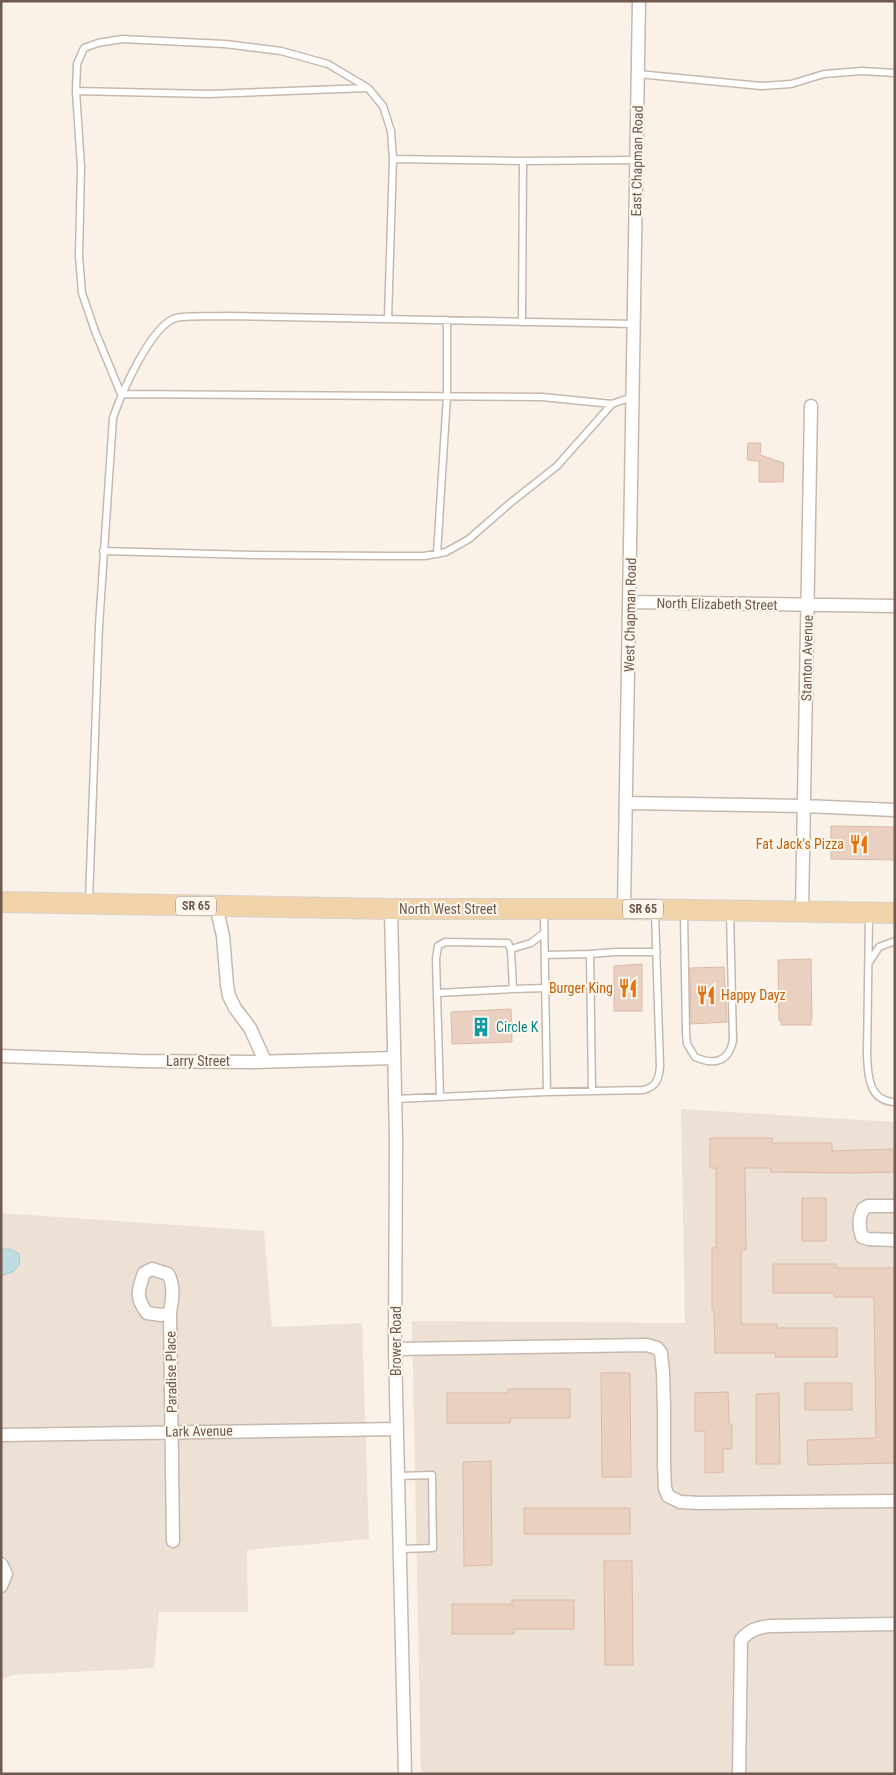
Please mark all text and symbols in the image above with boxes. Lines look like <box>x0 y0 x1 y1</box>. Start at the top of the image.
street label: East Chapman Road <box>628 105 646 217</box>
street label: West Chapman Road <box>621 558 639 672</box>
street label: North Elizabeth Street <box>656 595 778 613</box>
street label: Stanton Avenue <box>798 614 816 701</box>
restaurant icon: Fat Jack's Pizza <box>848 833 870 855</box>
place label: Fat Jack's Pizza <box>756 836 844 852</box>
road number: SR 65 <box>176 896 216 916</box>
road number: SR 65 <box>623 900 663 919</box>
street label: North West Street <box>399 901 497 917</box>
restaurant icon: Burger King <box>617 977 639 999</box>
place label: Burger King <box>549 980 613 996</box>
restaurant icon: Happy Dayz <box>695 984 717 1006</box>
place label: Happy Dayz <box>721 987 786 1003</box>
building icon: Circle K <box>470 1016 492 1038</box>
place label: Circle K <box>496 1019 539 1035</box>
street label: Larry Street <box>166 1053 230 1069</box>
street label: Brower Road <box>388 1306 404 1376</box>
street label: Paradise Place <box>162 1330 180 1413</box>
street label: Lark Avenue <box>165 1422 233 1440</box>

